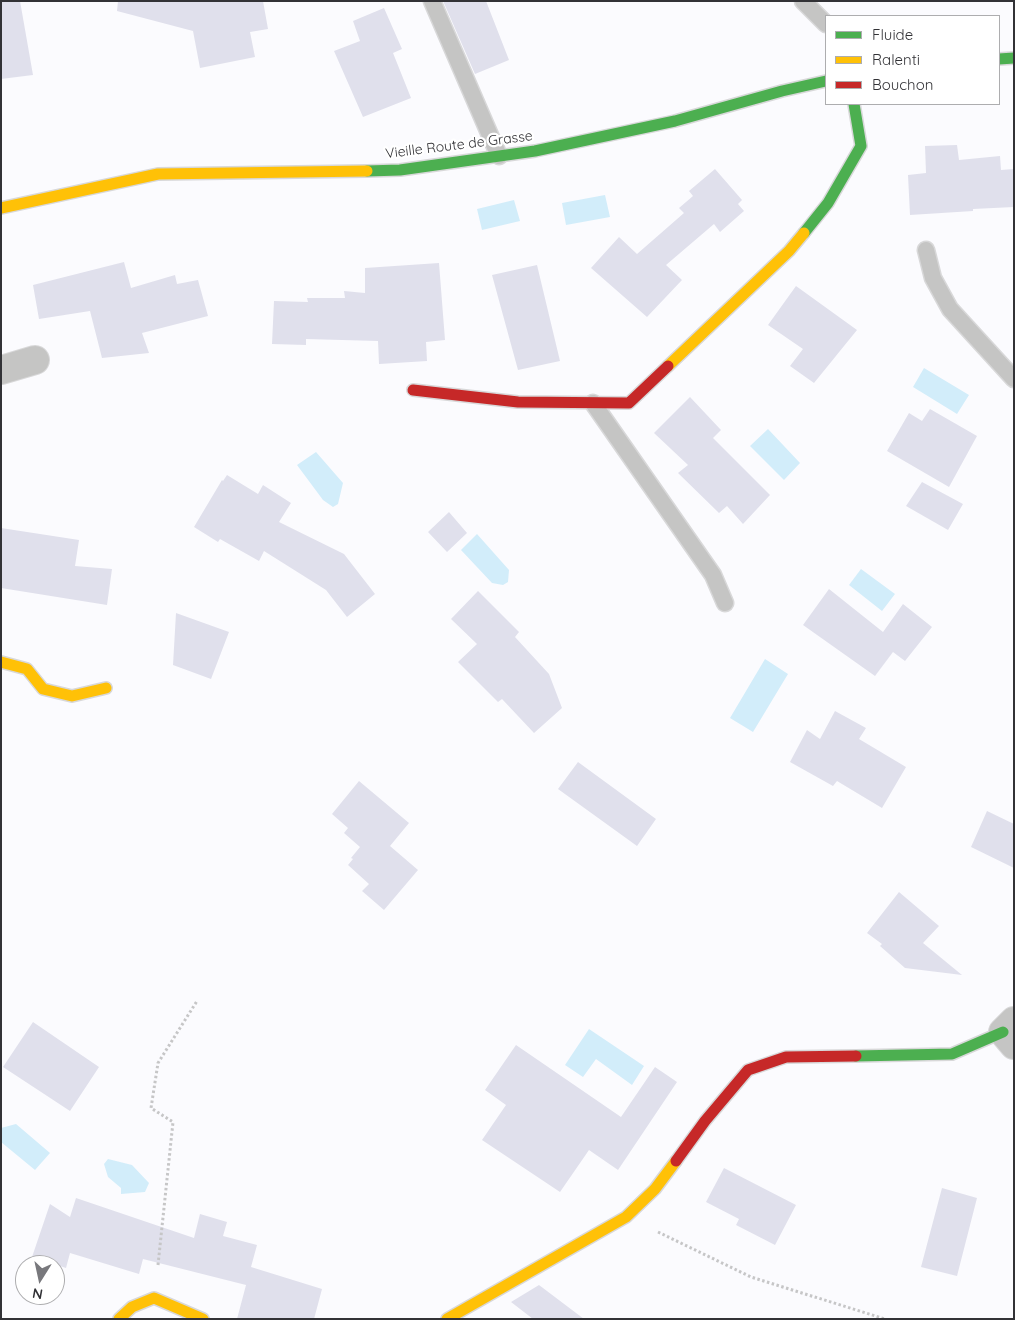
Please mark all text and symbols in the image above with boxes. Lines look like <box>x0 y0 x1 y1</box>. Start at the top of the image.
legend <box>825 15 1000 105</box>
text: Fluide <box>872 25 913 44</box>
text: Ralenti <box>872 50 920 69</box>
text: Bouchon <box>872 75 933 94</box>
street label: Vieille Route de Grasse <box>384 128 534 162</box>
north arrow <box>15 1255 65 1305</box>
text: N <box>31 1284 44 1304</box>

